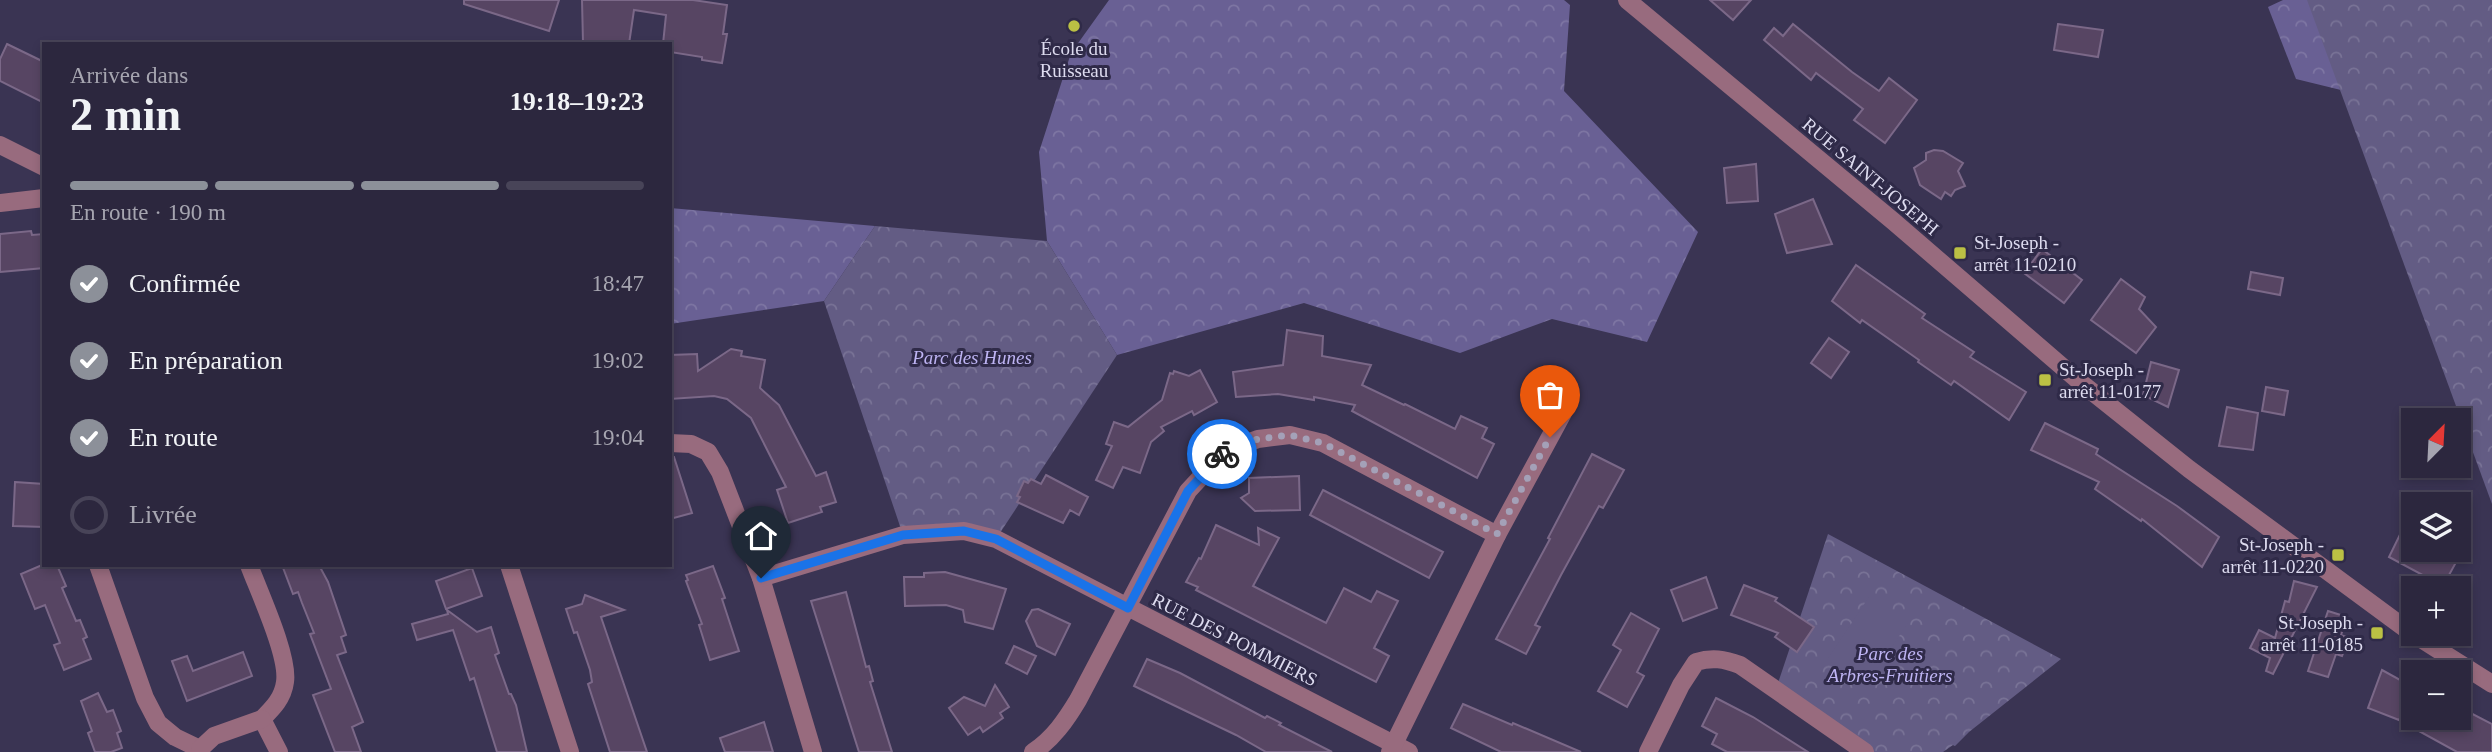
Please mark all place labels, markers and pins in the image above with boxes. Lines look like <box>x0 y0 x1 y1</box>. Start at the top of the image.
marker: École du Ruisseau <box>1066 18 1082 34</box>
place label: École du Ruisseau <box>1040 38 1109 81</box>
place label: St-Joseph - arrêt 11-0210 <box>1974 232 2076 275</box>
marker: St-Joseph - arrêt 11-0210 <box>1952 245 1968 261</box>
place label: St-Joseph - arrêt 11-0177 <box>2059 359 2161 402</box>
pin <box>1520 365 1580 437</box>
marker: St-Joseph - arrêt 11-0177 <box>2037 372 2053 388</box>
pin <box>731 506 791 578</box>
place label: St-Joseph - arrêt 11-0220 <box>2222 534 2324 577</box>
marker: St-Joseph - arrêt 11-0220 <box>2330 547 2346 563</box>
place label: St-Joseph - arrêt 11-0185 <box>2261 612 2363 655</box>
marker: St-Joseph - arrêt 11-0185 <box>2369 625 2385 641</box>

